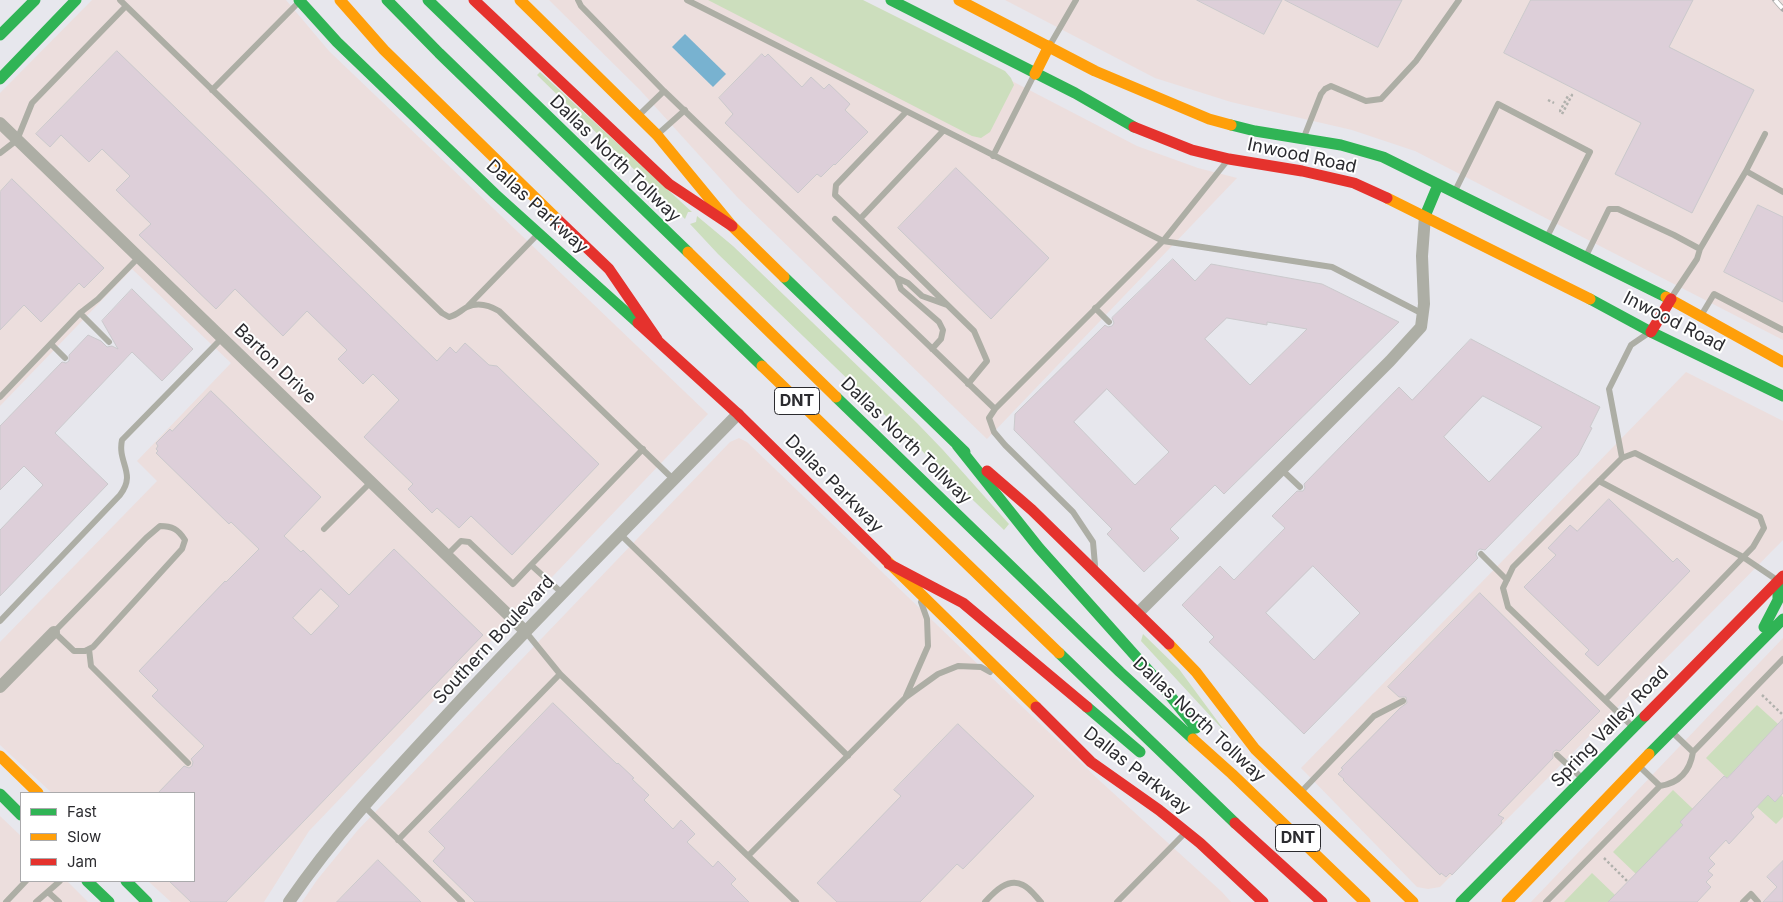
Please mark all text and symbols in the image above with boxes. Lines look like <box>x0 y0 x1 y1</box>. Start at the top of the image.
street label: Dallas North Tollway <box>545 91 685 227</box>
street label: Inwood Road <box>1245 134 1359 178</box>
street label: Dallas Parkway <box>482 156 592 258</box>
street label: Inwood Road <box>1620 287 1728 357</box>
street label: Barton Drive <box>229 319 321 409</box>
street label: Dallas North Tollway <box>836 373 976 509</box>
road number: DNT <box>774 388 820 414</box>
street label: Dallas Parkway <box>781 431 887 537</box>
street label: Southern Boulevard <box>429 571 559 709</box>
street label: Dallas North Tollway <box>1128 653 1270 787</box>
street label: Spring Valley Road <box>1547 662 1673 792</box>
street label: Dallas Parkway <box>1079 723 1195 819</box>
legend <box>20 792 195 882</box>
text: Fast <box>67 802 97 821</box>
road number: DNT <box>1276 824 1320 851</box>
text: Slow <box>67 827 101 846</box>
text: Jam <box>67 852 97 871</box>

